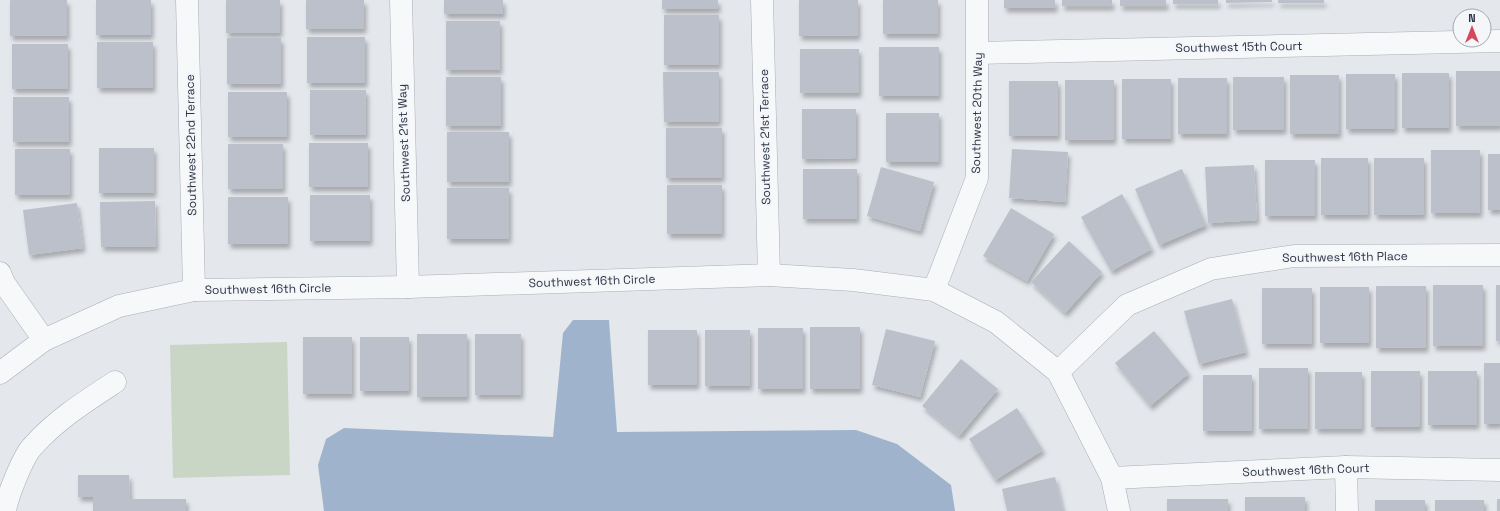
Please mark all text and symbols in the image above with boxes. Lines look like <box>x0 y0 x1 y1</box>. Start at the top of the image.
north arrow <box>1452 8 1492 48</box>
text: N <box>1468 11 1476 25</box>
street label: Southwest 15th Court <box>1175 38 1303 56</box>
street label: Southwest 20th Way <box>968 52 986 174</box>
street label: Southwest 21st Terrace <box>756 69 774 205</box>
street label: Southwest 22nd Terrace <box>182 74 200 216</box>
street label: Southwest 21st Way <box>394 84 414 202</box>
street label: Southwest 16th Place <box>1282 248 1408 266</box>
street label: Southwest 16th Circle <box>528 271 656 291</box>
street label: Southwest 16th Circle <box>204 280 332 298</box>
street label: Southwest 16th Court <box>1242 460 1370 480</box>

